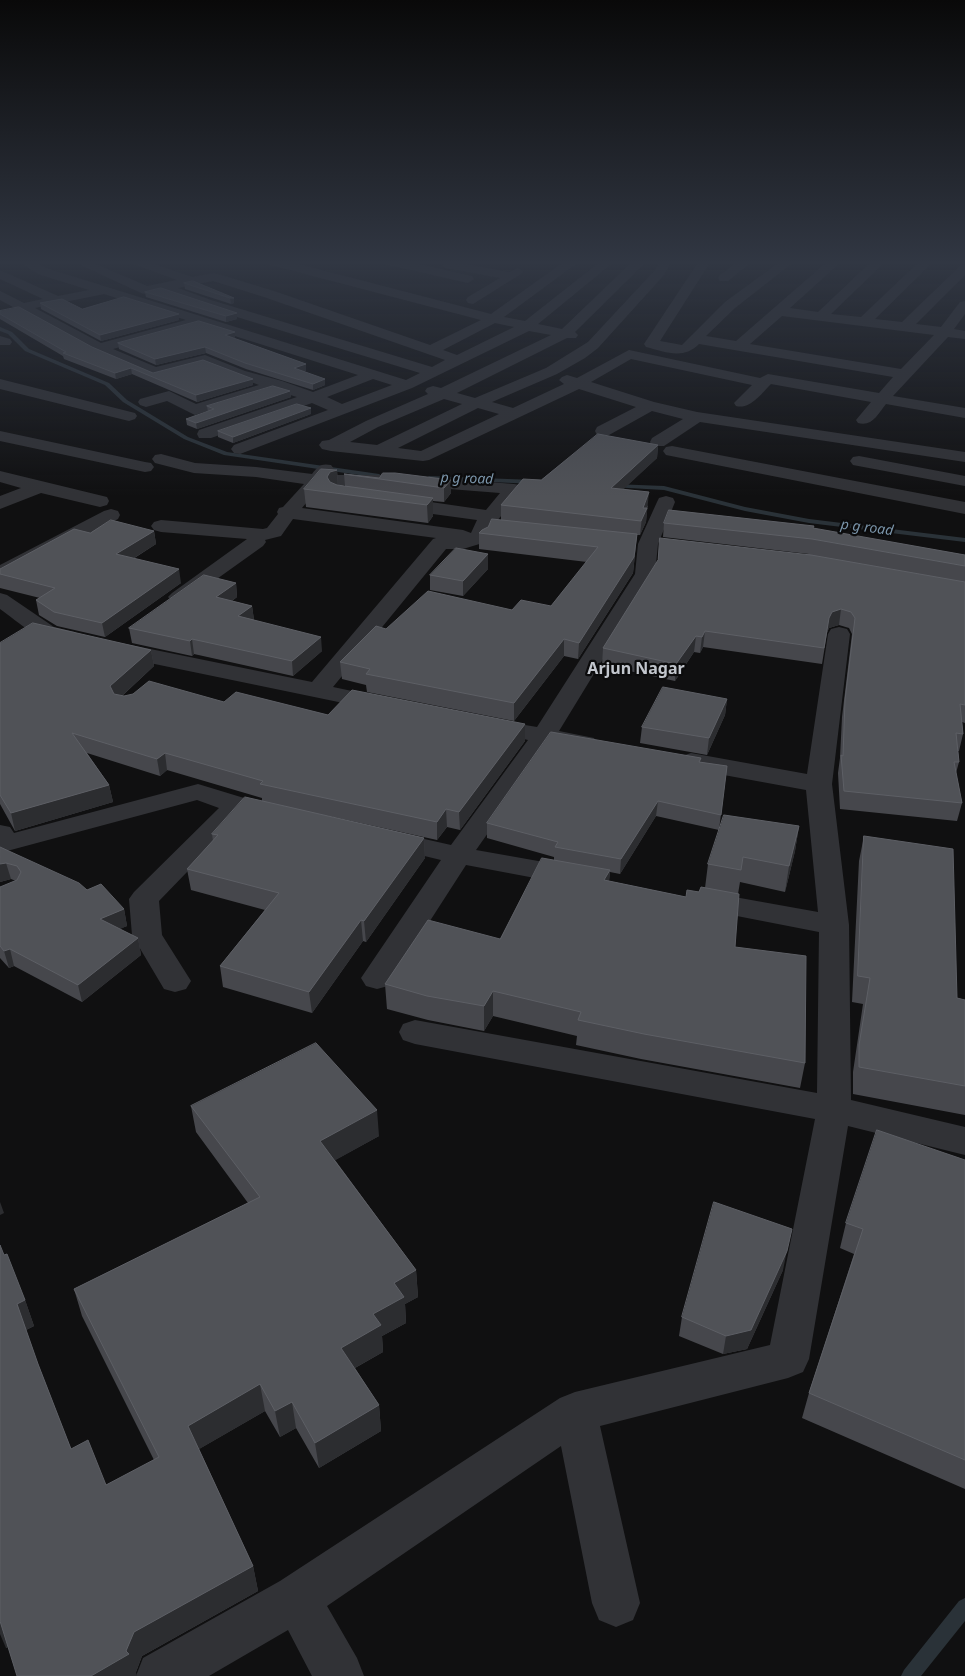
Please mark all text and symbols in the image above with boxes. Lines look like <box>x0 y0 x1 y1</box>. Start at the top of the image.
water label: p g road <box>440 470 494 488</box>
water label: p g road <box>840 516 894 540</box>
district label: Arjun Nagar <box>587 659 685 679</box>

